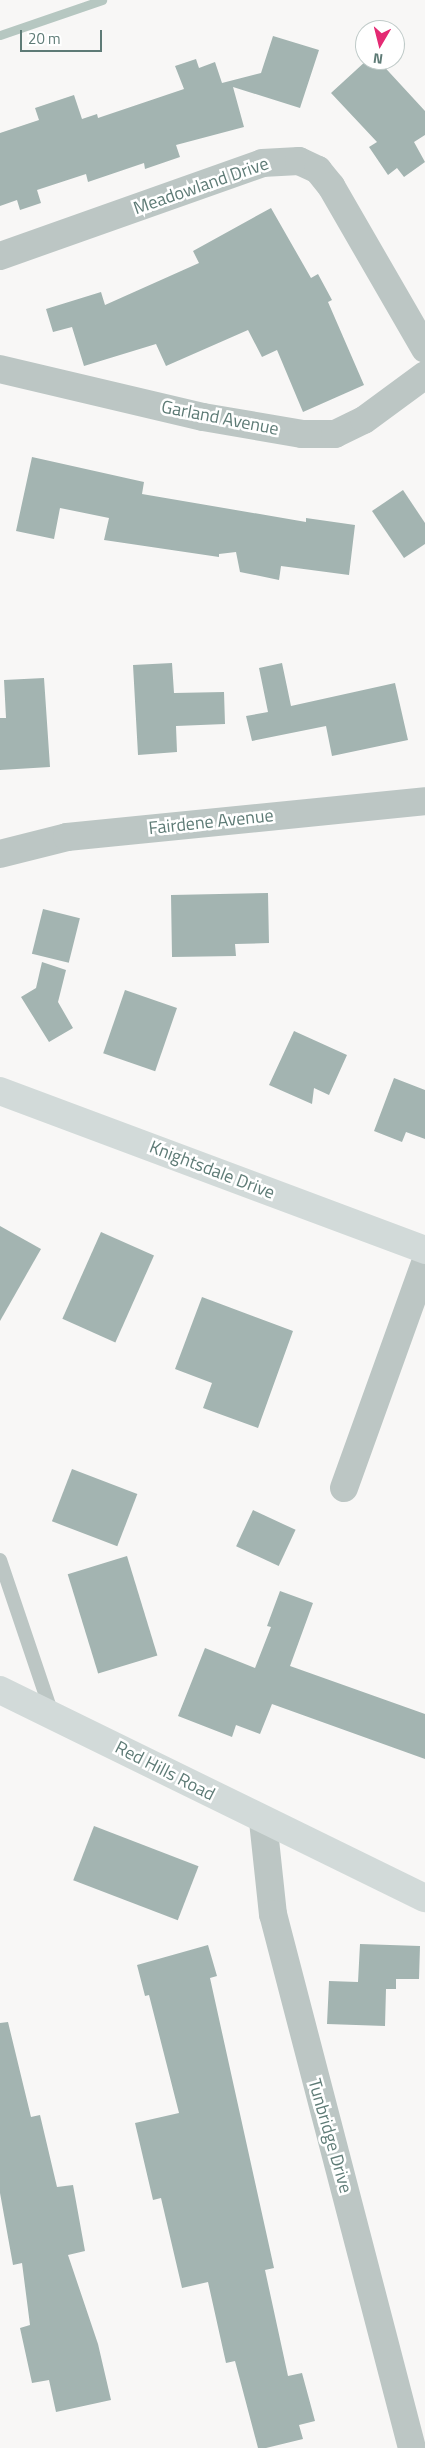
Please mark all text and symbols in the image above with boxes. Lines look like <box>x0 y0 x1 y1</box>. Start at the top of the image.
scale bar <box>22 20 105 52</box>
north arrow <box>355 20 405 70</box>
text: 20 m <box>28 27 61 50</box>
text: N <box>372 48 384 70</box>
street label: Meadowland Drive <box>131 153 271 219</box>
street label: Garland Avenue <box>160 396 280 440</box>
street label: Fairdene Avenue <box>147 805 275 839</box>
street label: Knightsdale Drive <box>146 1136 278 1204</box>
street label: Red Hills Road <box>111 1737 219 1805</box>
street label: Tunbridge Drive <box>303 2076 357 2196</box>

